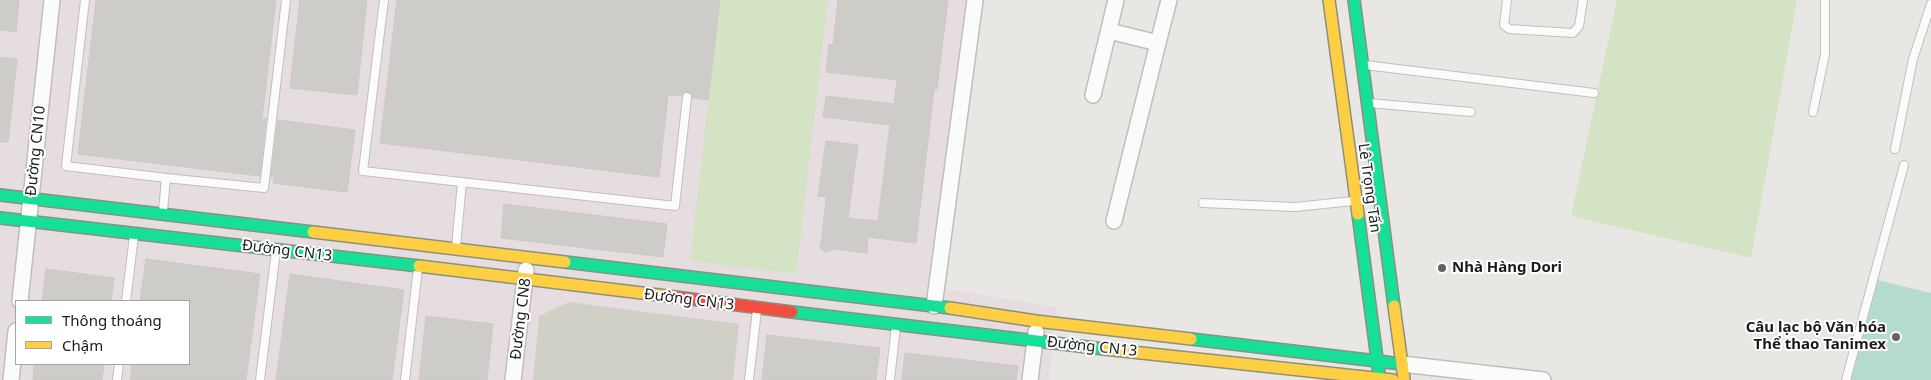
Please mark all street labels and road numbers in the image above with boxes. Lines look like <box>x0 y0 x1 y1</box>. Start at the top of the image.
street label: Đường CN10 <box>22 105 50 197</box>
street label: Lê Trọng Tấn <box>1354 142 1384 234</box>
street label: Đường CN13 <box>241 237 333 265</box>
street label: Đường CN8 <box>507 277 535 361</box>
street label: Đường CN13 <box>643 286 735 314</box>
street label: Đường CN13 <box>1046 333 1138 361</box>

